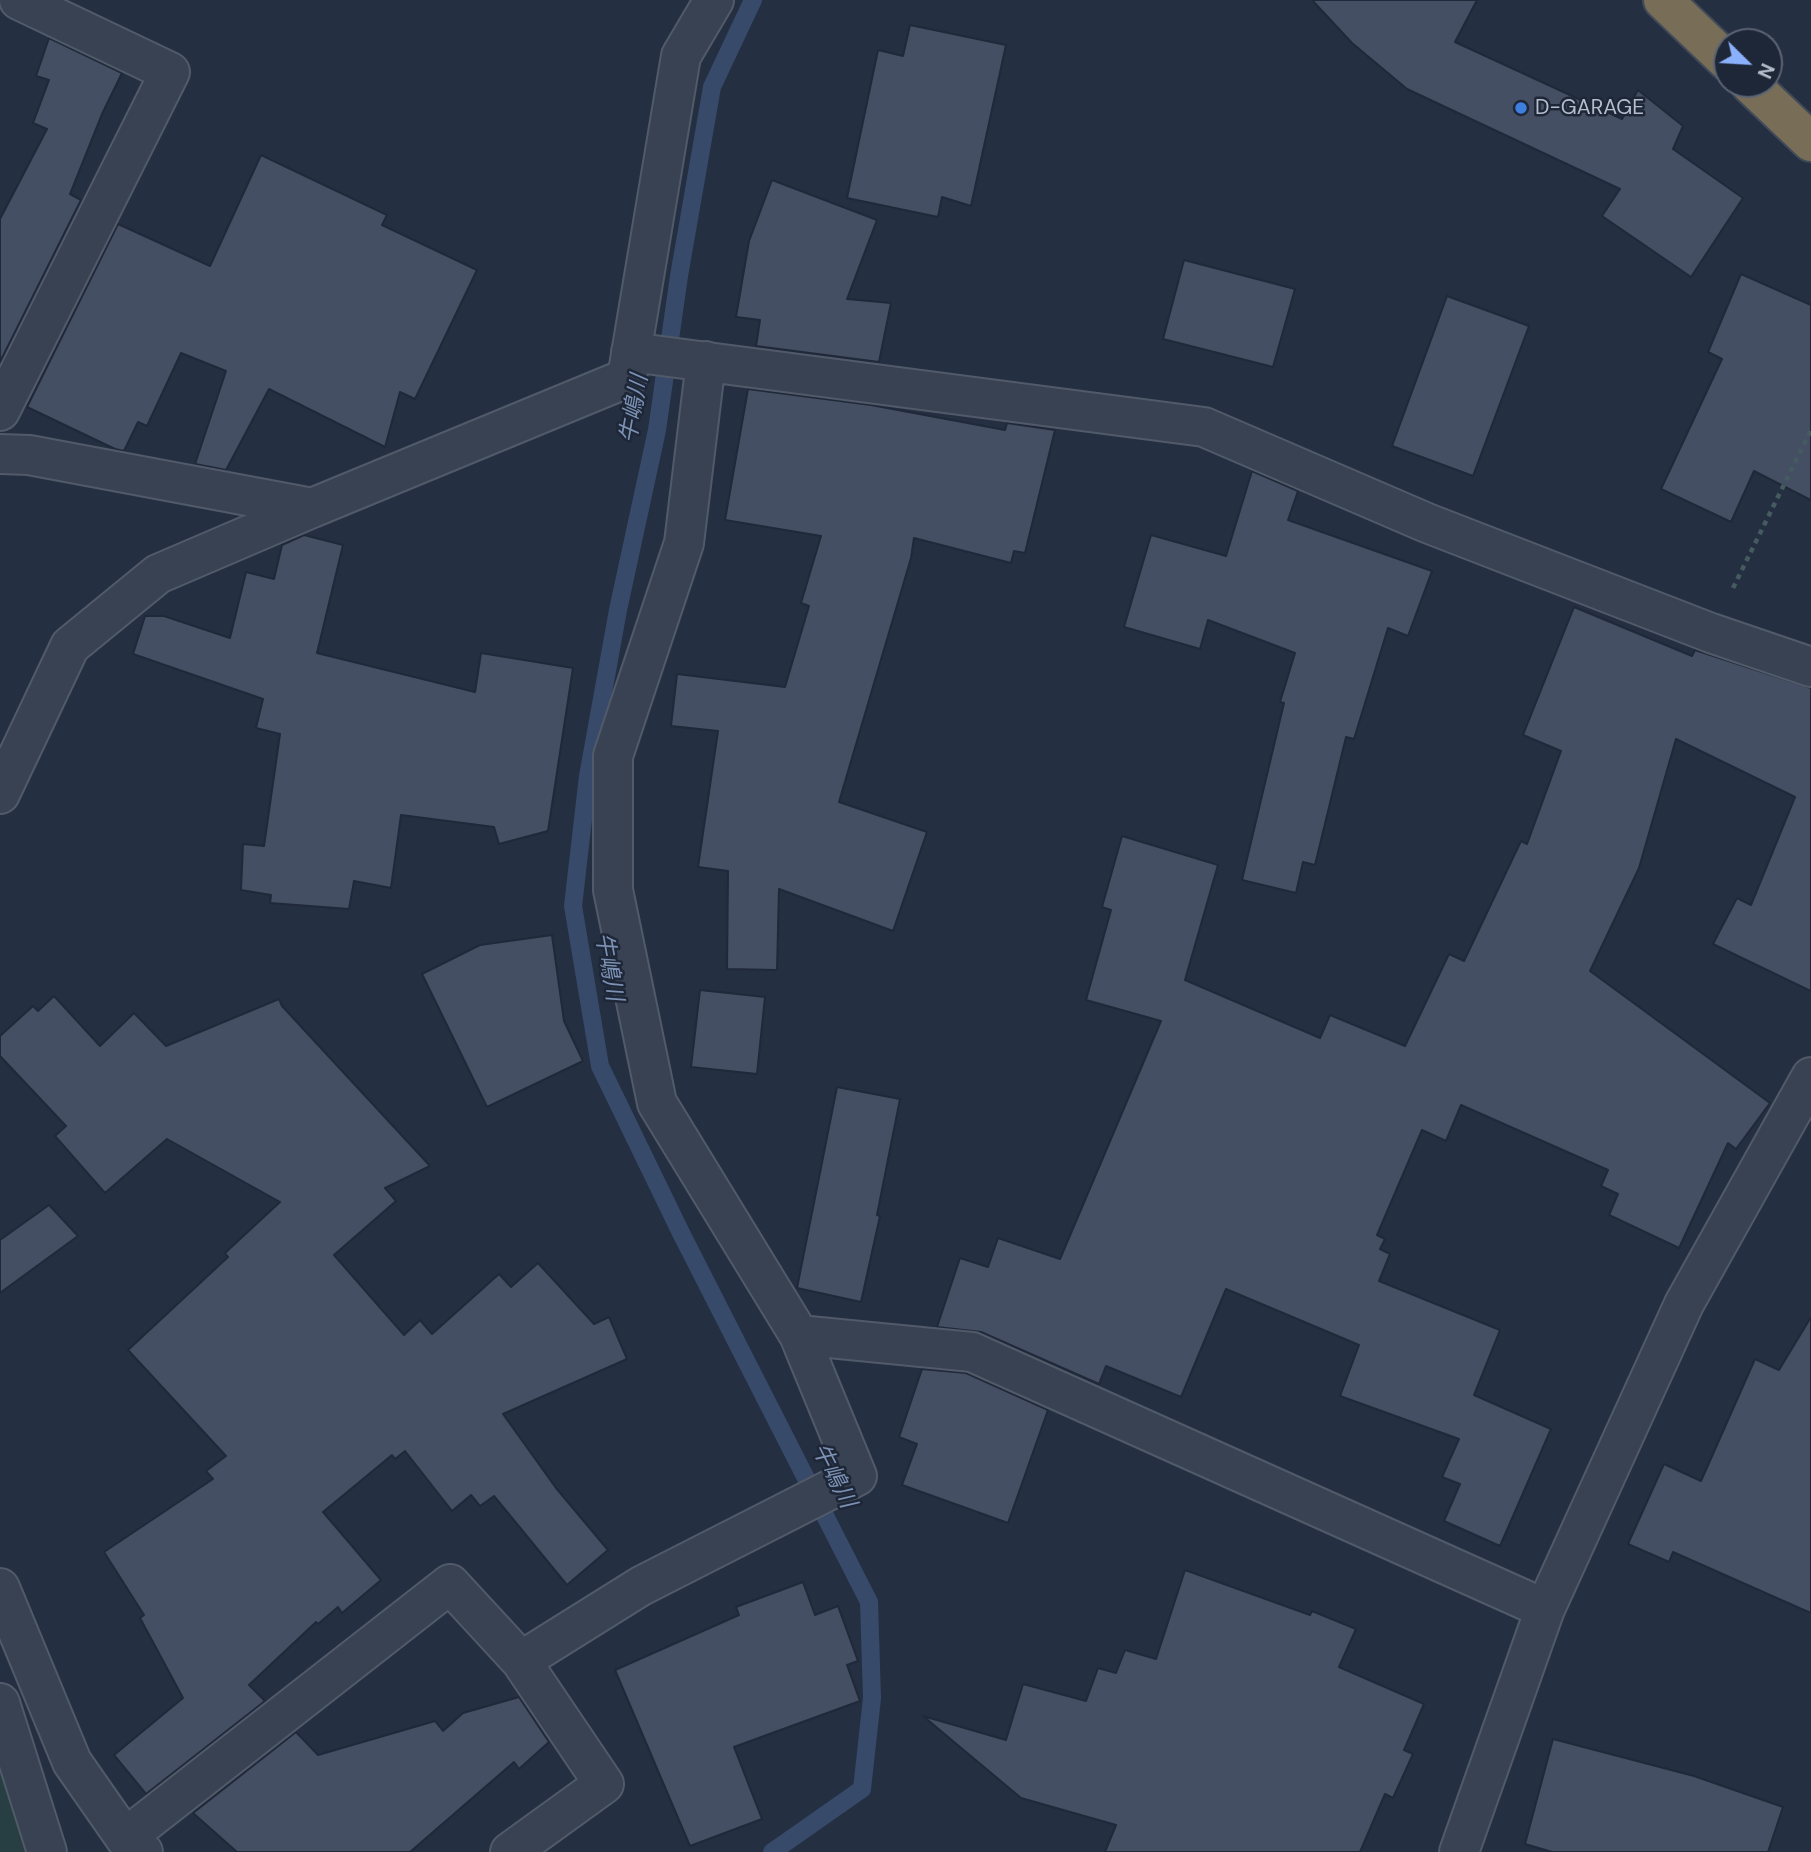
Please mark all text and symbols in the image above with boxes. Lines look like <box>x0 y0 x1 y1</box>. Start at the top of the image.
north arrow <box>1713 28 1783 98</box>
text: N <box>1752 60 1780 82</box>
place label: D-GARAGE <box>1535 95 1644 121</box>
marker: D-GARAGE <box>1513 100 1529 116</box>
water label: 牛嶋川 <box>615 373 655 445</box>
water label: 牛嶋川 <box>588 931 628 1003</box>
water label: 牛嶋川 <box>805 1439 861 1513</box>

